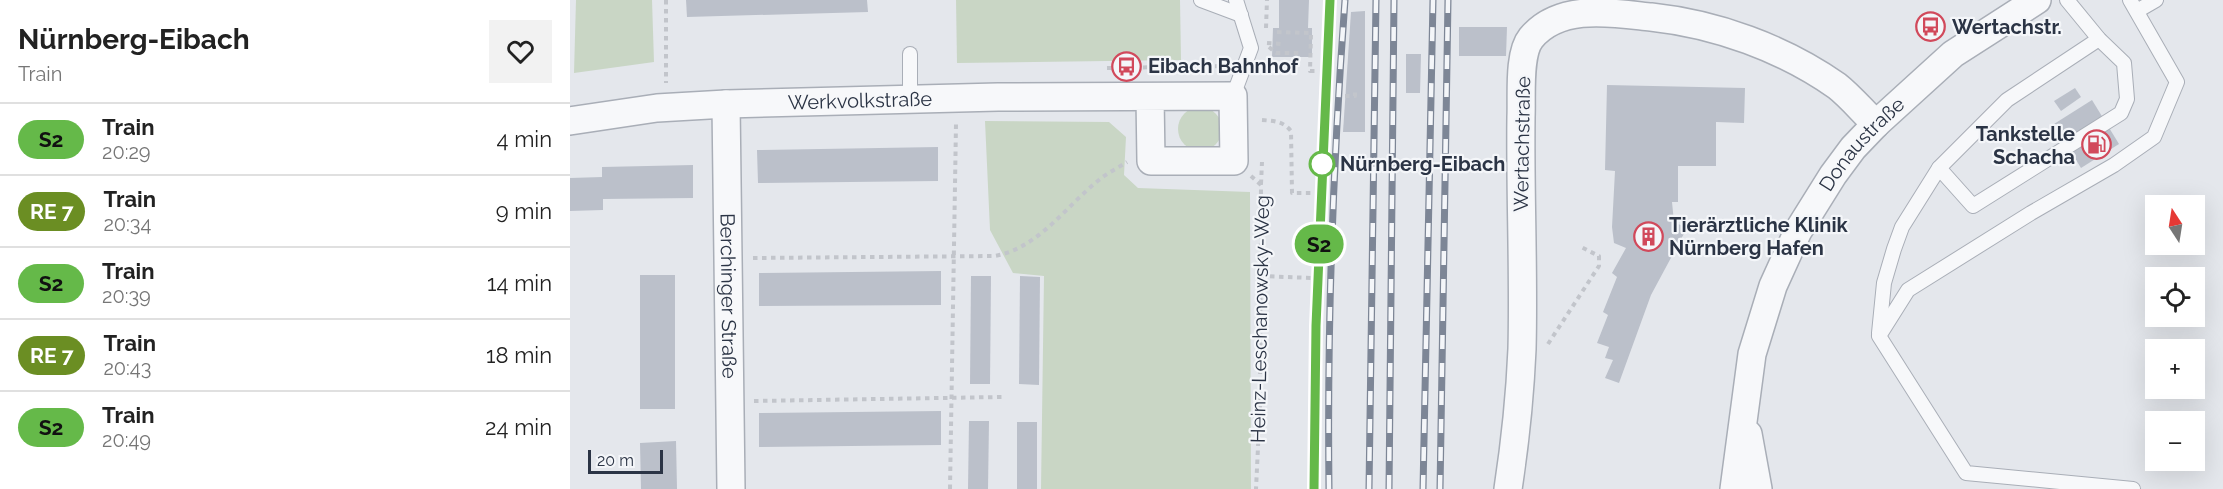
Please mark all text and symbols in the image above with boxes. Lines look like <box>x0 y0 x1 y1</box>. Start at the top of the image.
bus stop icon: Wertachstr. <box>1915 11 1947 43</box>
place label: Wertachstr. <box>1952 15 2062 39</box>
button: heart <box>489 20 552 83</box>
text: Nürnberg-Eibach <box>18 23 250 56</box>
bus stop icon: Eibach Bahnhof <box>1111 50 1143 82</box>
place label: Eibach Bahnhof <box>1148 54 1299 78</box>
text: Train <box>18 62 62 86</box>
street label: Wertachstraße <box>1509 76 1535 212</box>
street label: Werkvolkstraße <box>787 87 933 114</box>
street label: Donaustraße <box>1814 92 1910 196</box>
text: Train <box>102 114 155 140</box>
place label: Tankstelle Schacha <box>1976 122 2075 169</box>
text: 4 min <box>497 126 552 152</box>
text: S2 <box>39 127 63 152</box>
fuel station icon: Tankstelle Schacha <box>2080 129 2112 161</box>
text: 20:29 <box>102 140 151 164</box>
marker: Nürnberg-Eibach <box>1309 151 1335 177</box>
place label: Nürnberg-Eibach <box>1340 152 1505 176</box>
text: Train <box>103 186 156 212</box>
street label: Heinz-Leschanowsky-Weg <box>1246 195 1274 443</box>
north arrow <box>2145 195 2205 255</box>
map controls <box>2145 195 2205 471</box>
text: 9 min <box>496 198 552 224</box>
text: RE 7 <box>30 199 73 224</box>
text: 20:34 <box>103 212 151 236</box>
street label: Berchinger Straße <box>715 213 742 379</box>
place label: Tierärztliche Klinik Nürnberg Hafen <box>1669 213 1848 260</box>
building icon: Tierärztliche Klinik Nürnberg Hafen <box>1632 220 1664 252</box>
line badge: S2 <box>1292 224 1346 264</box>
text: S2 <box>1307 232 1331 257</box>
text: Train <box>102 258 155 284</box>
button: locate <box>2145 267 2205 327</box>
text: 14 min <box>487 270 552 296</box>
text: S2 <box>39 271 63 296</box>
text: 20:39 <box>102 284 151 308</box>
text: Train <box>103 330 156 356</box>
button: + <box>2145 339 2205 399</box>
text: 18 min <box>486 342 552 368</box>
text: RE 7 <box>30 343 73 368</box>
text: 20:43 <box>103 356 151 380</box>
text: Train <box>102 402 155 428</box>
button: − <box>2145 411 2205 471</box>
text: 24 min <box>485 414 552 440</box>
text: S2 <box>39 415 63 440</box>
text: 20:49 <box>102 428 151 452</box>
scale bar <box>588 447 663 474</box>
text: 20 m <box>597 451 634 470</box>

